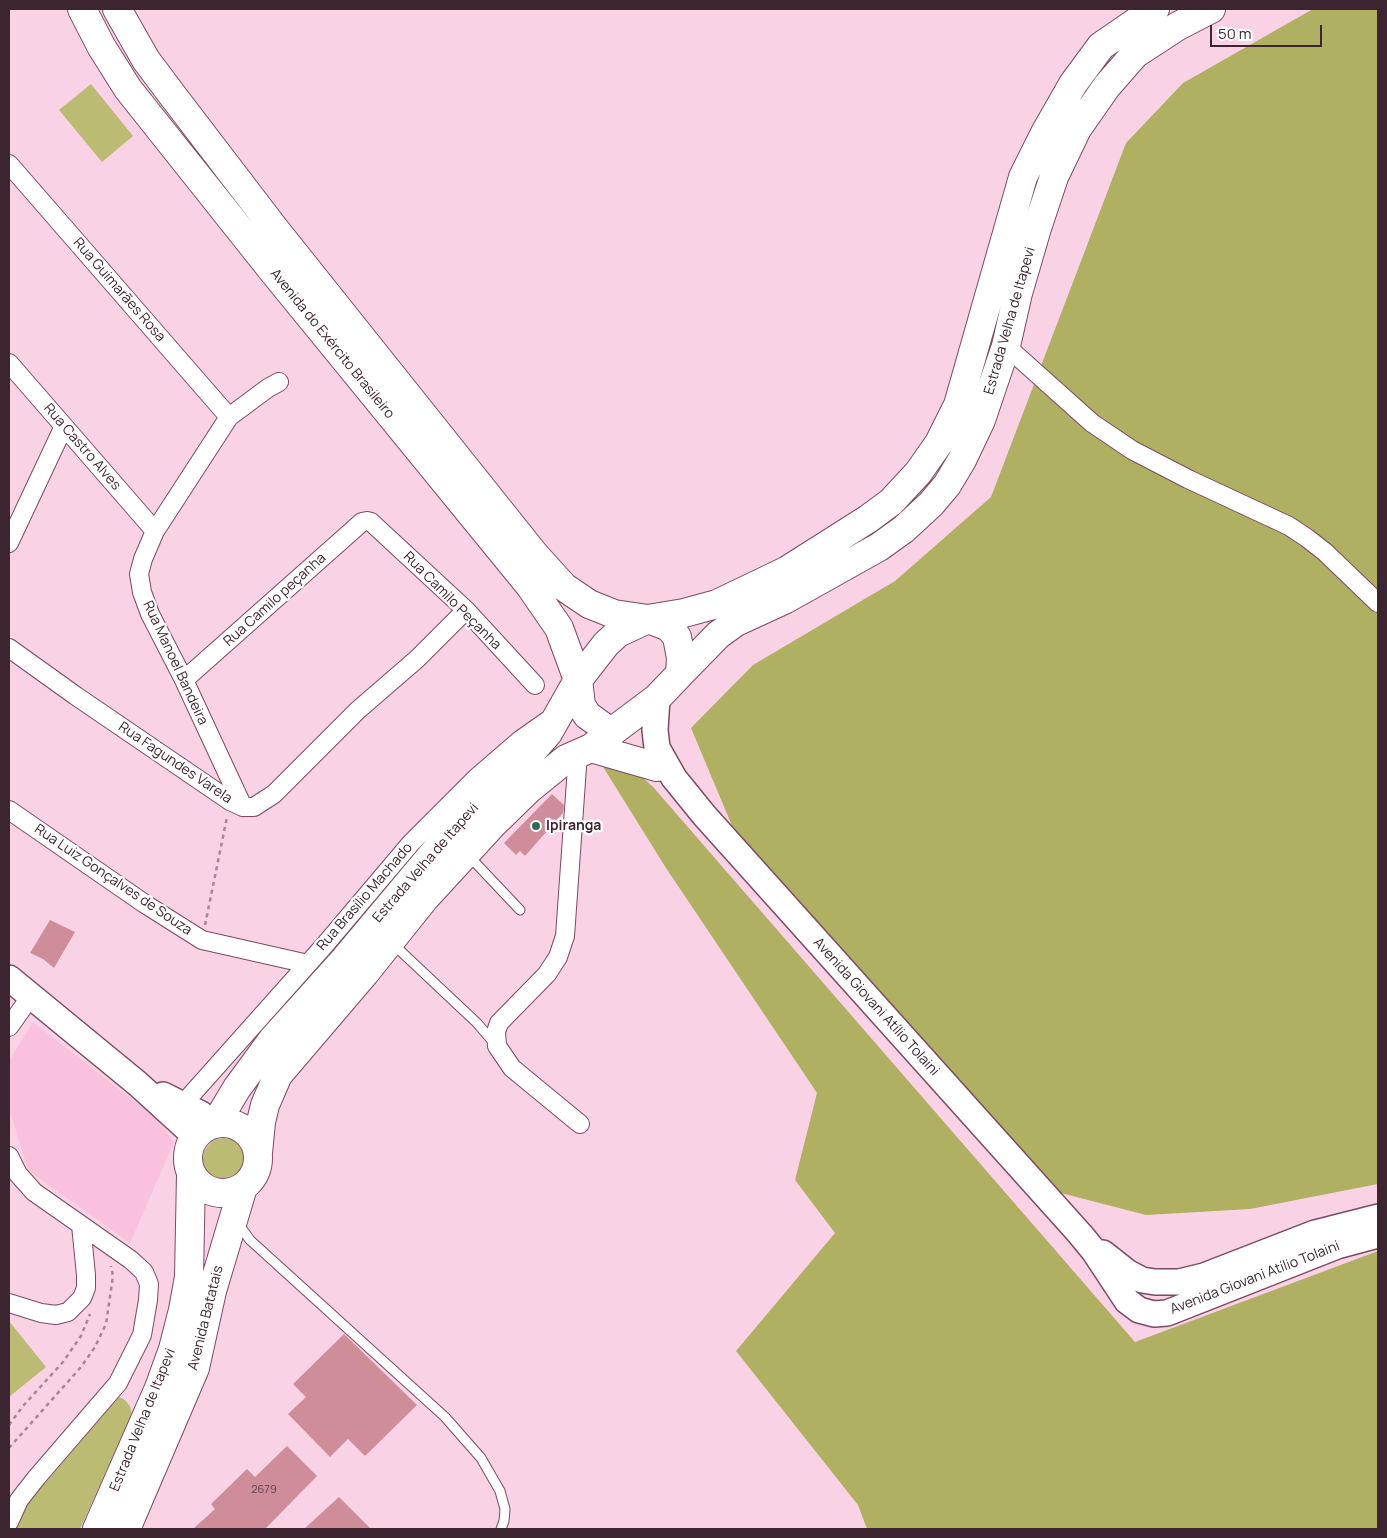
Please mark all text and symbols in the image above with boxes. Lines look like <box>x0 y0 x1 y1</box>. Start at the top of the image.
scale bar <box>1212 15 1324 47</box>
text: 50 m <box>1218 23 1252 44</box>
street label: Rua Guimarães Rosa <box>69 235 169 345</box>
street label: Estrada Velha de Itapevi <box>981 245 1039 397</box>
street label: Avenida do Exército Brasileiro <box>266 266 398 422</box>
street label: Rua Castro Alves <box>40 400 124 494</box>
street label: Rua Camilo Peçanha <box>400 549 504 653</box>
street label: Rua Camilo peçanha <box>221 550 329 650</box>
street label: Rua Manoel Bandeira <box>139 598 211 728</box>
street label: Rua Fagundes Varela <box>115 719 235 807</box>
street label: Estrada Velha de Itapevi <box>370 800 482 926</box>
place label: Ipiranga <box>546 818 601 834</box>
marker: Ipiranga <box>530 820 542 832</box>
street label: Rua Luiz Gonçalves de Souza <box>31 821 195 939</box>
street label: Rua Brasílio Machado <box>314 840 416 954</box>
street label: Avenida Giovani Atílio Tolaini <box>810 934 942 1080</box>
street label: Avenida Giovani Atílio Tolaini <box>1168 1238 1342 1318</box>
street label: Avenida Batatais <box>185 1264 227 1372</box>
street label: Estrada Velha de Itapevi <box>107 1346 179 1494</box>
house number: 2679 <box>251 1483 277 1497</box>

